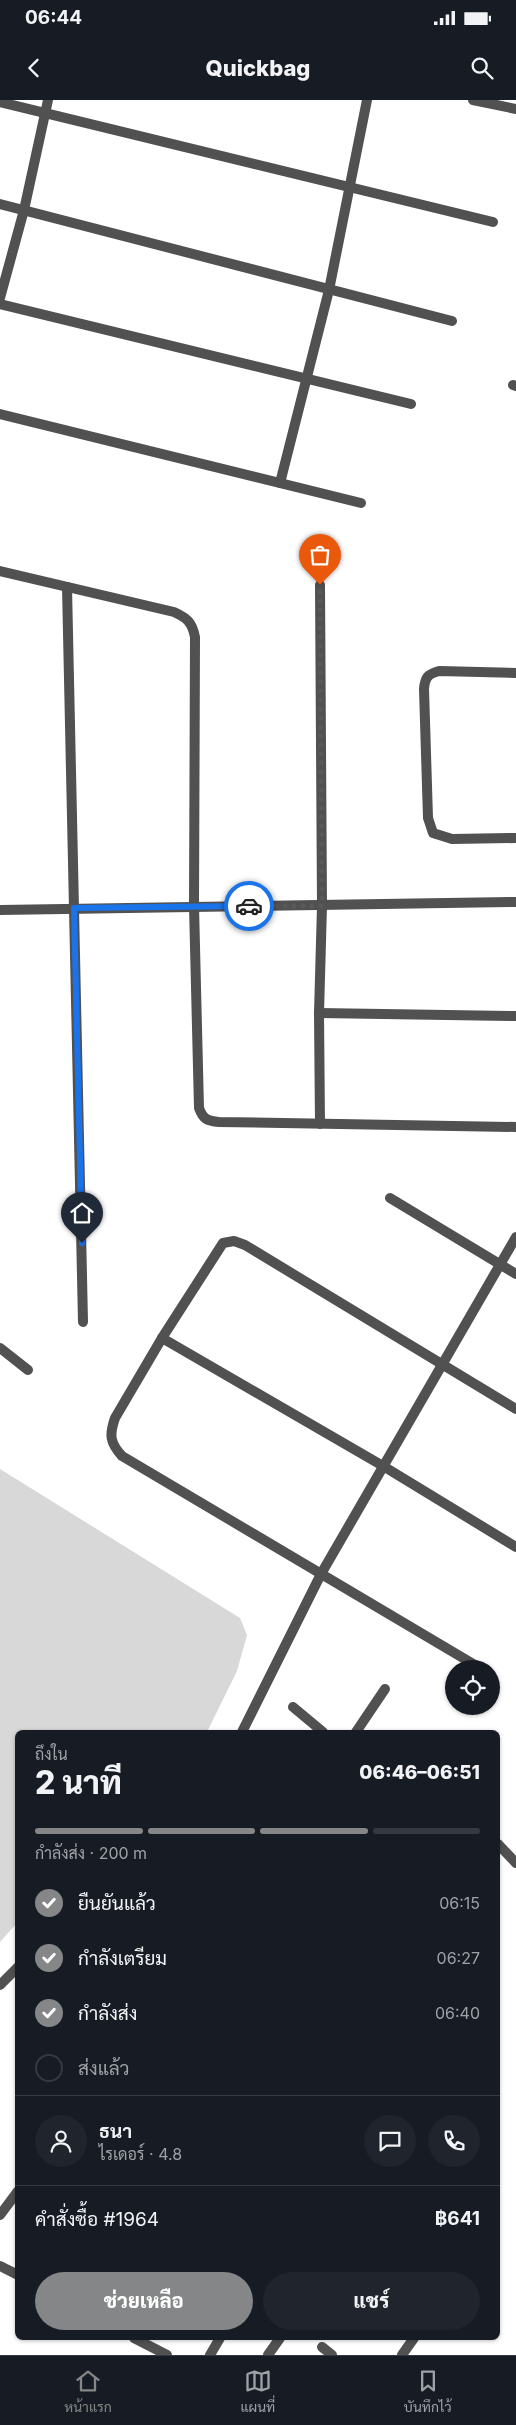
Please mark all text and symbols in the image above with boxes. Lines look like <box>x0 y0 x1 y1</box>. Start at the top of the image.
text: 06:44 <box>25 6 82 29</box>
icon: back <box>20 54 48 82</box>
icon: search <box>468 54 496 82</box>
text: Quickbag <box>206 55 310 81</box>
pin <box>299 534 341 585</box>
icon: bag <box>306 541 334 569</box>
courier <box>224 881 274 931</box>
icon: car <box>235 892 263 920</box>
pin <box>61 1192 103 1243</box>
icon: home <box>68 1199 96 1227</box>
map controls <box>445 1660 500 1715</box>
button: locate <box>445 1660 500 1715</box>
text: ถึงใน <box>35 1744 68 1764</box>
text: 06:46–06:51 <box>359 1761 480 1784</box>
text: 2 นาที <box>35 1763 122 1802</box>
text: กำลังส่ง · 200 m <box>35 1843 147 1863</box>
icon: check <box>35 1889 63 1917</box>
text: ยืนยันแล้ว <box>78 1892 156 1915</box>
text: 06:15 <box>439 1893 480 1913</box>
icon: check <box>35 1944 63 1972</box>
text: กำลังเตรียม <box>78 1947 167 1970</box>
text: 06:27 <box>437 1948 480 1968</box>
icon: check <box>35 1999 63 2027</box>
text: กำลังส่ง <box>78 2002 137 2025</box>
text: 06:40 <box>435 2003 480 2023</box>
text: ส่งแล้ว <box>78 2057 129 2080</box>
button: person <box>35 2115 87 2167</box>
button: chat <box>364 2115 416 2167</box>
button: phone <box>428 2115 480 2167</box>
text: ธนา <box>99 2120 132 2143</box>
text: ไรเดอร์ · 4.8 <box>99 2144 182 2164</box>
text: ฿641 <box>435 2207 480 2230</box>
text: คำสั่งซื้อ #1964 <box>35 2208 159 2231</box>
button: ช่วยเหลือ <box>35 2272 253 2330</box>
button: แชร์ <box>263 2272 480 2330</box>
tab: หน้าแรก <box>64 2367 112 2415</box>
tab: แผนที่ <box>240 2367 275 2415</box>
tab: บันทึกไว้ <box>404 2367 452 2415</box>

